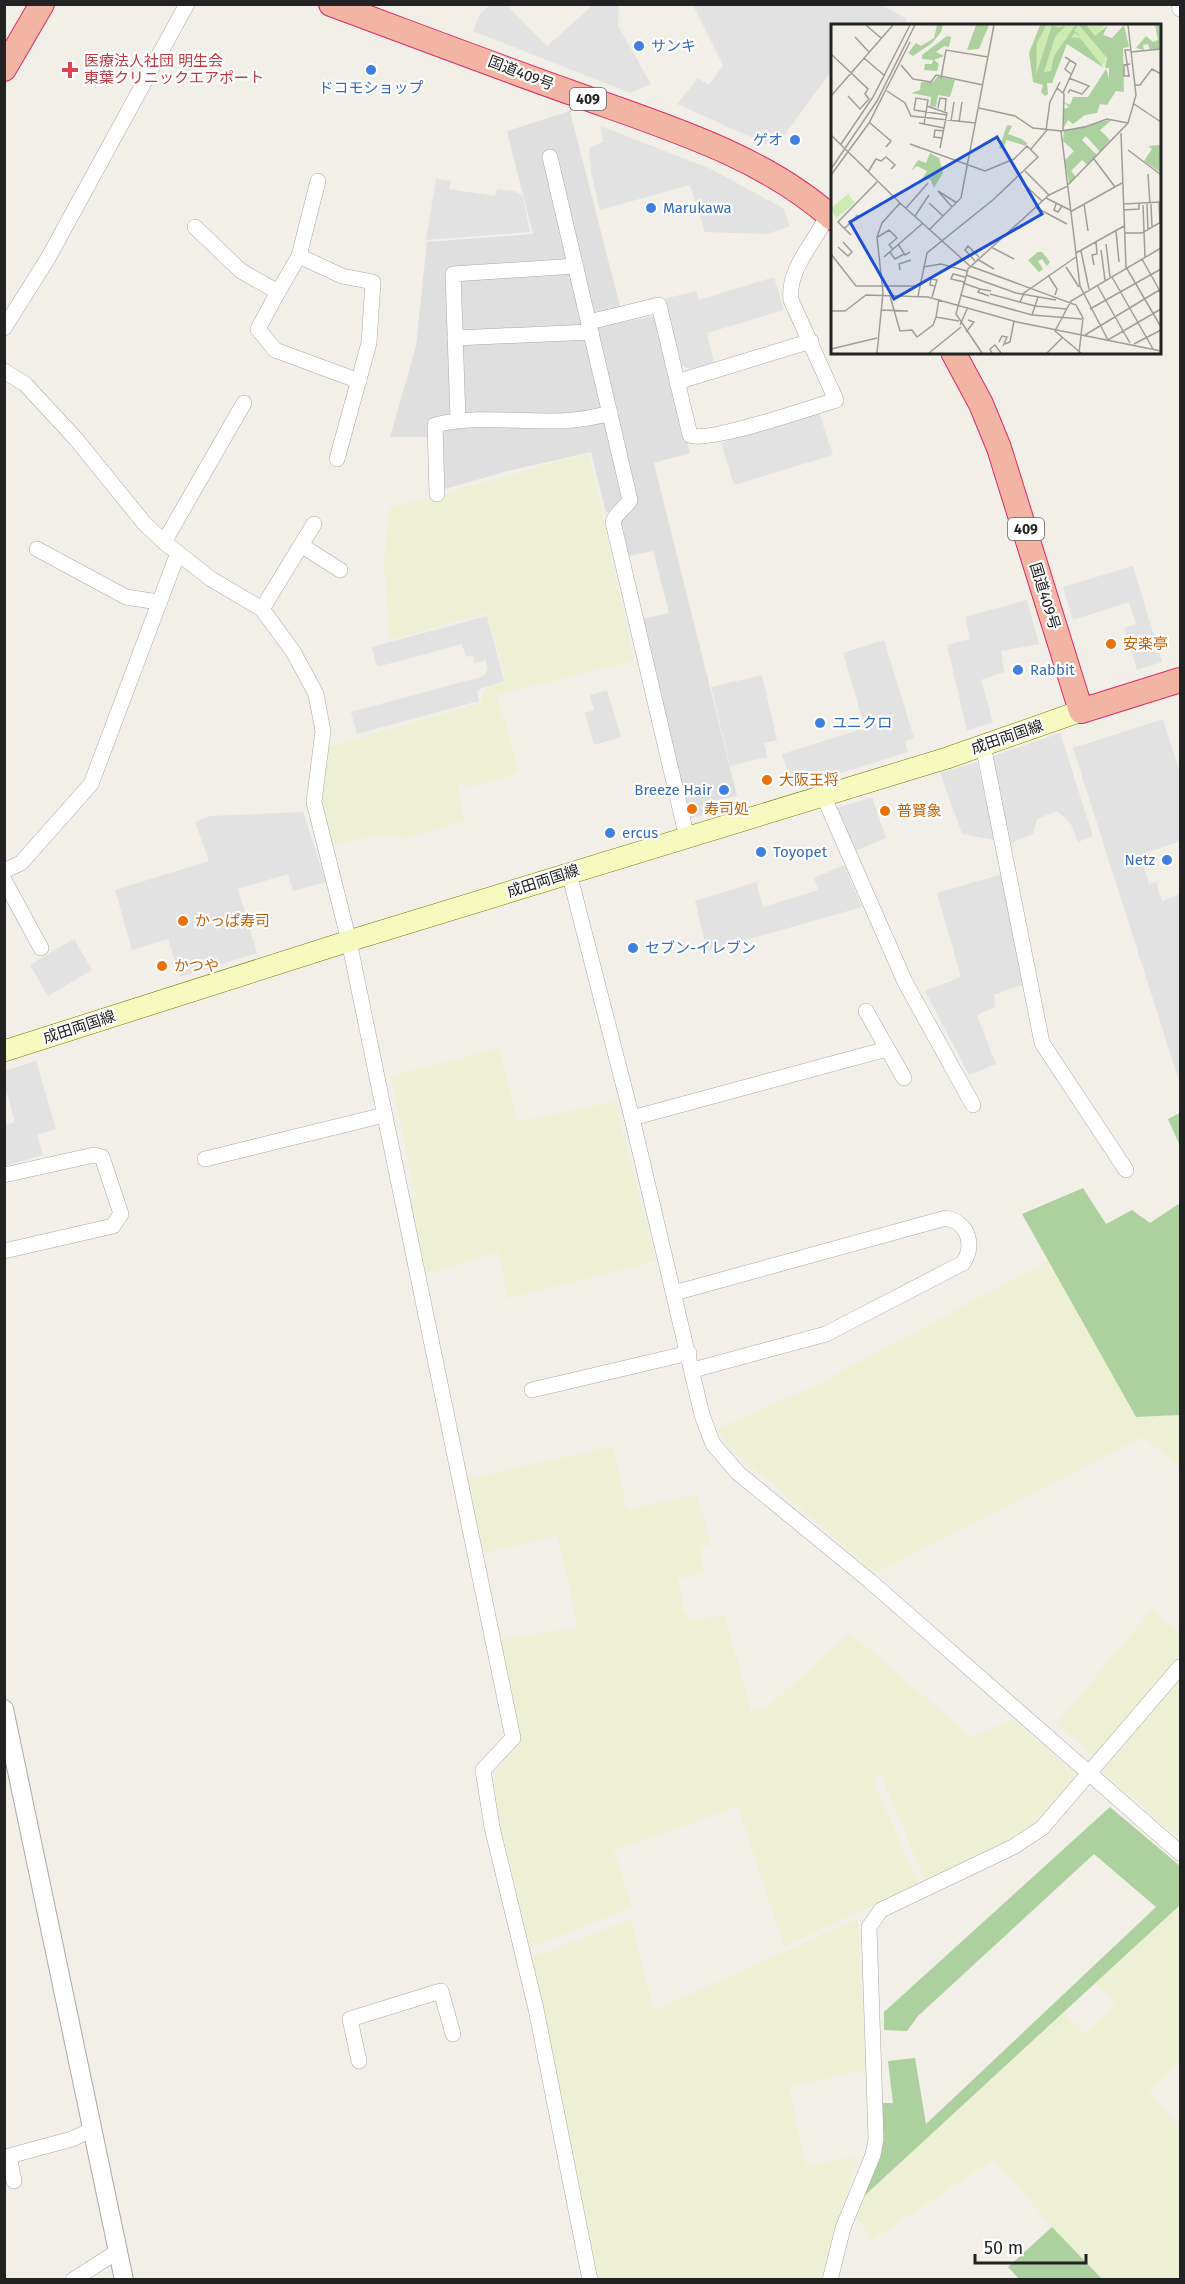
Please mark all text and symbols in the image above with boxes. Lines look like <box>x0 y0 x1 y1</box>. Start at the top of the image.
inset map <box>831 24 1161 354</box>
place label: サンキ <box>651 37 696 55</box>
marker: サンキ <box>632 39 646 53</box>
place label: 医療法人社団 明生会 東葉クリニックエアポート <box>84 52 264 87</box>
street label: 国道409号 <box>486 52 556 94</box>
marker: 医療法人社団 明生会 東葉クリニックエアポート <box>61 61 79 79</box>
marker: ドコモショップ <box>364 63 378 77</box>
place label: ドコモショップ <box>318 79 424 97</box>
road number: 409 <box>570 88 606 110</box>
place label: ゲオ <box>753 131 783 149</box>
marker: ゲオ <box>788 133 802 147</box>
place label: Marukawa <box>663 199 732 217</box>
marker: Marukawa <box>644 201 658 215</box>
road number: 409 <box>1008 518 1044 540</box>
street label: 国道409号 <box>1026 560 1064 632</box>
place label: 安楽亭 <box>1123 635 1168 653</box>
marker: 安楽亭 <box>1104 637 1118 651</box>
place label: Rabbit <box>1030 661 1075 679</box>
marker: Rabbit <box>1011 663 1025 677</box>
place label: ユニクロ <box>832 714 892 732</box>
marker: ユニクロ <box>813 716 827 730</box>
street label: 成田両国線 <box>969 716 1045 758</box>
place label: 大阪王将 <box>779 771 839 789</box>
marker: 大阪王将 <box>760 773 774 787</box>
place label: Breeze Hair <box>634 781 712 799</box>
marker: Breeze Hair <box>717 783 731 797</box>
place label: 寿司処 <box>704 800 749 818</box>
marker: 寿司処 <box>685 802 699 816</box>
place label: 普賢象 <box>897 802 942 820</box>
marker: 普賢象 <box>878 804 892 818</box>
place label: ercus <box>622 824 658 842</box>
marker: ercus <box>603 826 617 840</box>
place label: Toyopet <box>773 843 828 861</box>
marker: Toyopet <box>754 845 768 859</box>
place label: Netz <box>1125 851 1155 869</box>
marker: Netz <box>1160 853 1174 867</box>
street label: 成田両国線 <box>505 861 581 901</box>
place label: かっぱ寿司 <box>195 912 270 930</box>
marker: かっぱ寿司 <box>176 914 190 928</box>
place label: セブン-イレブン <box>645 939 756 957</box>
marker: セブン-イレブン <box>626 941 640 955</box>
place label: かつや <box>174 957 219 975</box>
marker: かつや <box>155 959 169 973</box>
street label: 成田両国線 <box>41 1007 117 1047</box>
scale bar <box>975 2227 1086 2265</box>
text: 50 m <box>984 2237 1023 2259</box>

